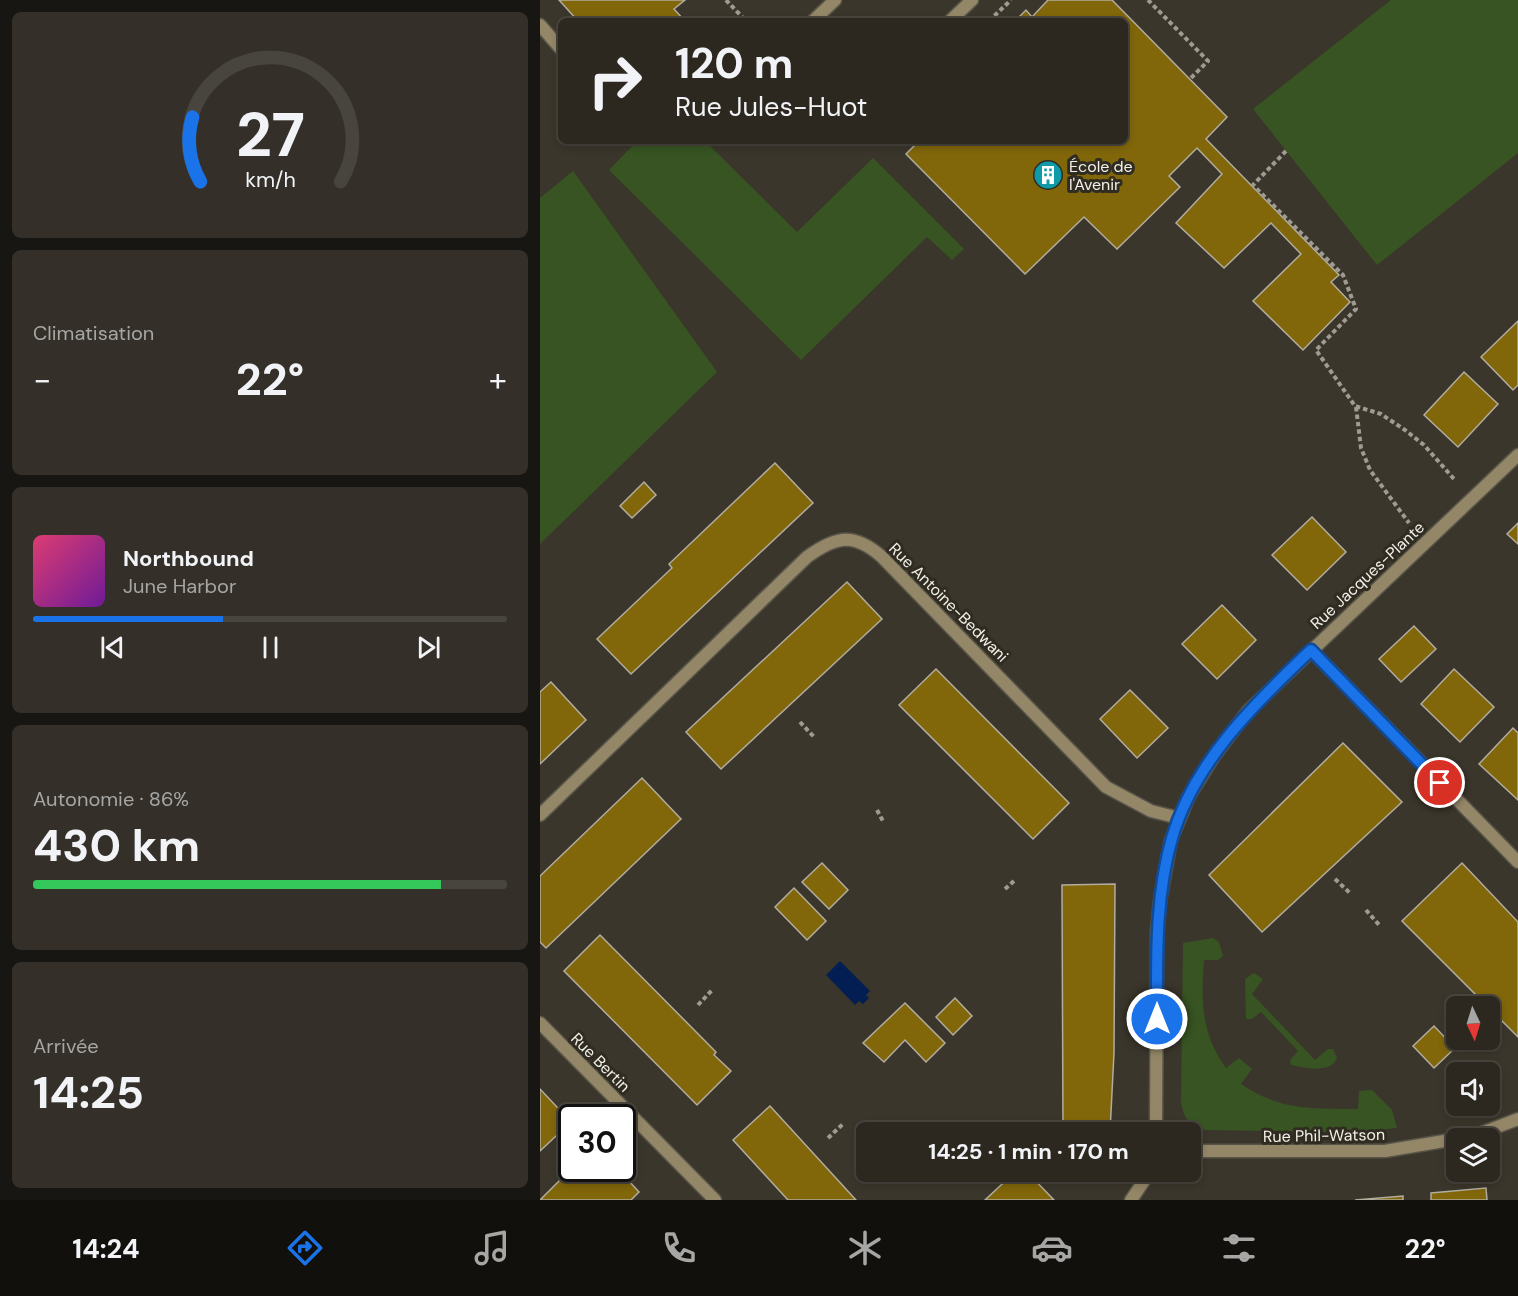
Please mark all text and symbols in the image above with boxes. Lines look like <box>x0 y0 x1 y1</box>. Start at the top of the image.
text: 120 m <box>675 36 793 91</box>
icon: right <box>576 42 654 120</box>
text: Rue Jules-Huot <box>675 89 867 124</box>
text: 27 <box>235 94 305 175</box>
place label: École de l'Avenir <box>1069 156 1133 195</box>
building icon: École de l'Avenir <box>1032 159 1064 191</box>
text: km/h <box>245 166 295 194</box>
text: Climatisation <box>33 320 154 346</box>
text: 22° <box>236 350 304 409</box>
text: − <box>33 358 51 401</box>
text: + <box>489 358 507 401</box>
street label: Rue Jacques-Plante <box>1306 517 1429 634</box>
street label: Rue Antoine-Bedwani <box>884 538 1013 667</box>
text: Northbound <box>123 544 254 573</box>
text: June Harbor <box>123 573 236 599</box>
icon: previous <box>96 631 129 664</box>
icon: pause <box>254 631 287 664</box>
icon: next <box>412 631 445 664</box>
pin <box>1414 757 1465 808</box>
icon: arrive <box>1423 766 1456 799</box>
text: Autonomie · 86% <box>33 786 189 812</box>
text: 430 km <box>33 816 200 875</box>
position arrow <box>1125 987 1189 1051</box>
north arrow <box>1446 996 1500 1050</box>
map controls <box>1446 996 1500 1182</box>
street label: Rue Bertin <box>566 1028 635 1097</box>
text: Arrivée <box>33 1033 99 1059</box>
button: sound <box>1446 1062 1500 1116</box>
text: 14:25 <box>33 1063 144 1122</box>
speed limit sign: 30 <box>558 1104 636 1182</box>
street label: Rue Phil-Watson <box>1263 1124 1385 1147</box>
button: layers <box>1446 1128 1500 1182</box>
text: 14:25 · 1 min · 170 m <box>928 1137 1129 1166</box>
icon: directions <box>284 1227 326 1269</box>
icon: music <box>471 1227 513 1269</box>
icon: phone <box>658 1227 700 1269</box>
icon: climate <box>844 1227 886 1269</box>
icon: car <box>1031 1227 1073 1269</box>
icon: filters <box>1218 1227 1260 1269</box>
text: 14:24 <box>72 1231 140 1266</box>
text: 22° <box>1405 1231 1446 1266</box>

